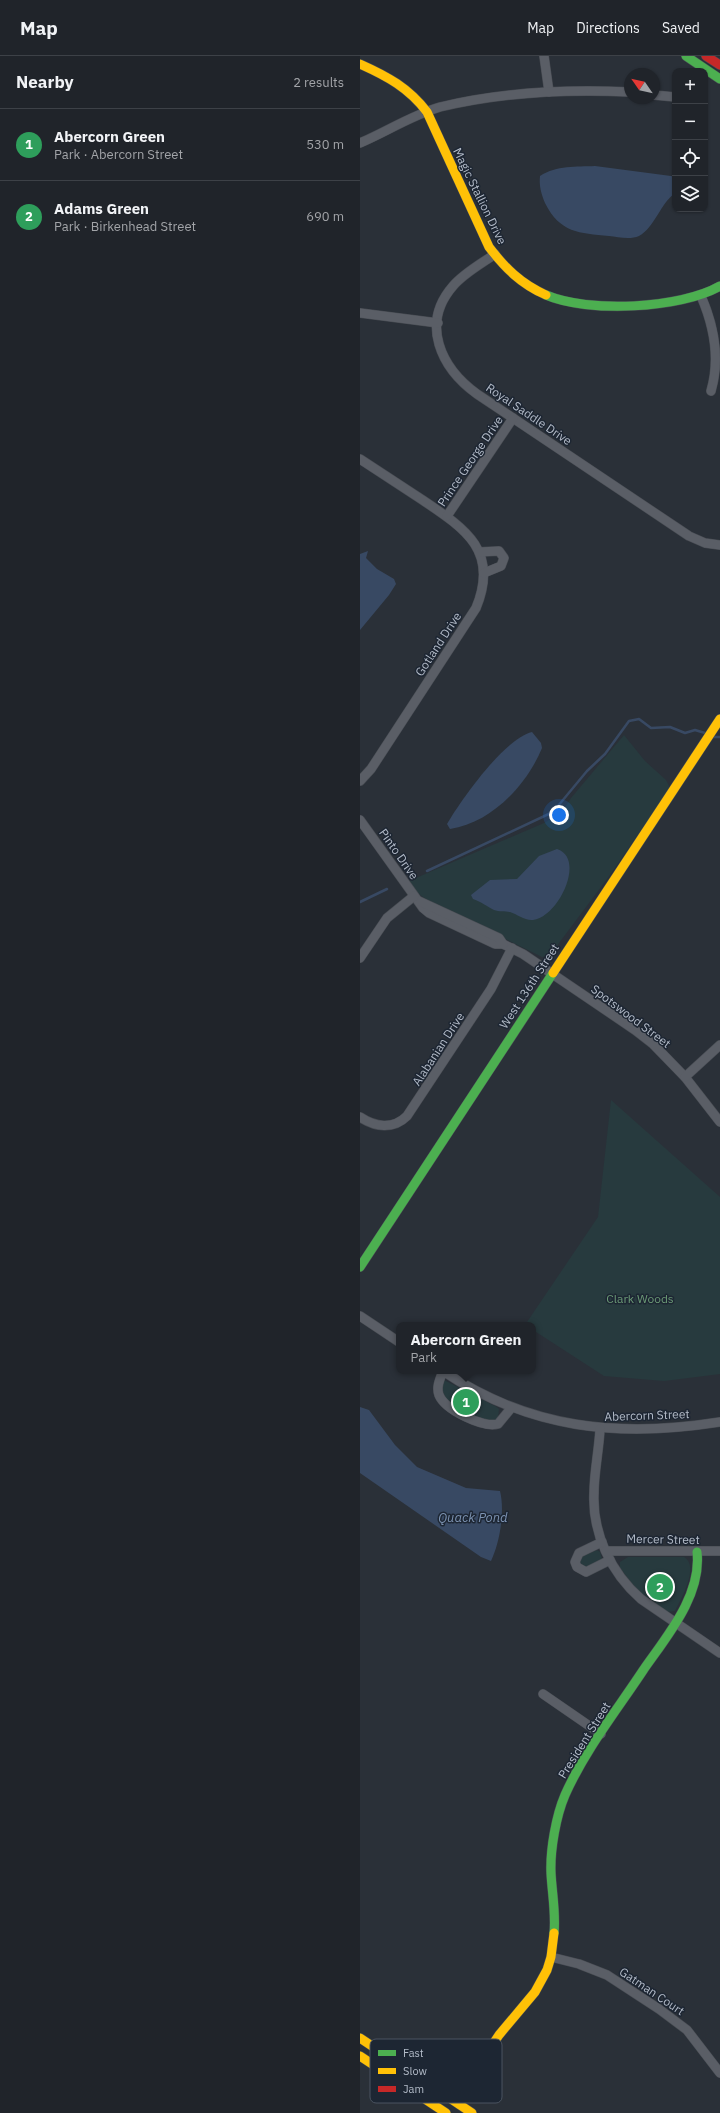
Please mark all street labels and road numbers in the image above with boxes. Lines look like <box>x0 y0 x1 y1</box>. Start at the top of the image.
street label: Magic Stallion Drive <box>450 145 510 247</box>
street label: Royal Saddle Drive <box>483 380 575 448</box>
street label: Prince George Drive <box>434 413 506 509</box>
street label: Gotland Drive <box>412 609 465 679</box>
street label: Pinto Drive <box>376 826 422 883</box>
street label: West 136th Street <box>496 941 562 1031</box>
street label: Spotswood Street <box>588 981 674 1051</box>
street label: Alabanian Drive <box>409 1009 468 1089</box>
street label: Abercorn Street <box>604 1406 690 1424</box>
street label: Mercer Street <box>626 1531 700 1547</box>
street label: President Street <box>555 1699 613 1781</box>
street label: Gatman Court <box>617 1964 687 2018</box>

